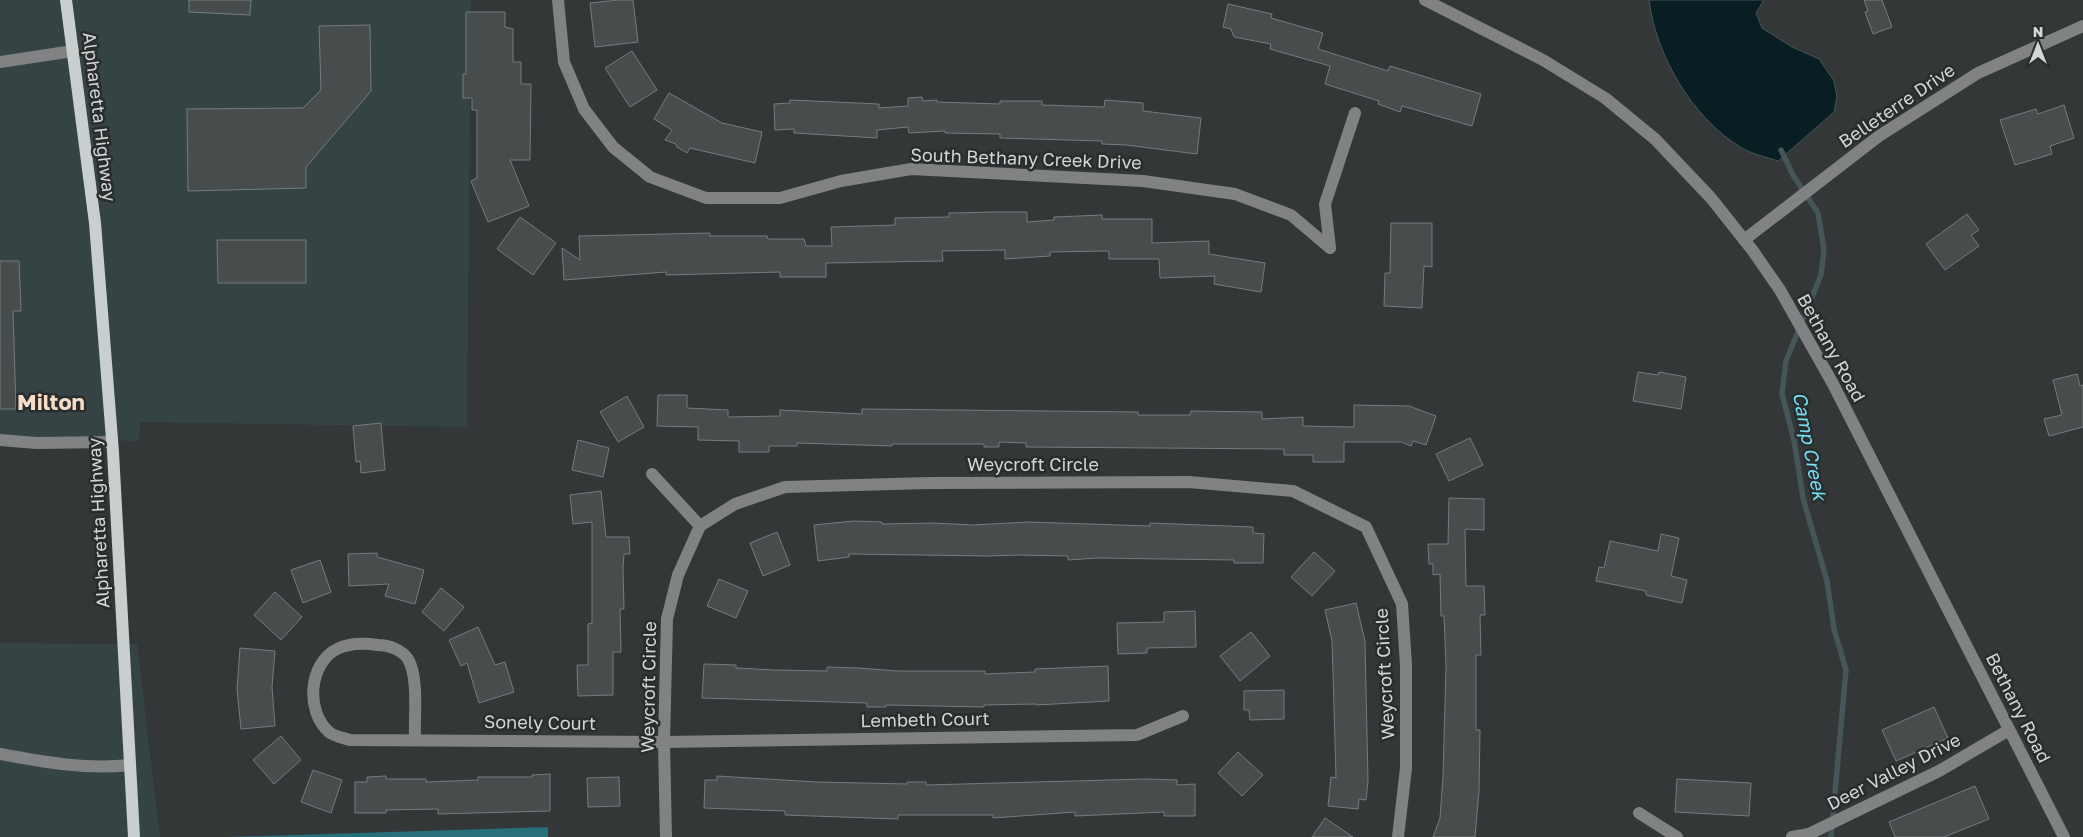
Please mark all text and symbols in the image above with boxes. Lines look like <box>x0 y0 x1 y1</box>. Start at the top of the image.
north arrow <box>2013 20 2063 70</box>
text: N <box>2033 23 2043 40</box>
street label: Alpharetta Highway <box>79 31 121 203</box>
street label: Belleterre Drive <box>1834 58 1959 152</box>
street label: South Bethany Creek Drive <box>910 143 1142 173</box>
street label: Bethany Road <box>1793 290 1871 405</box>
district label: Milton <box>17 388 85 415</box>
water label: Camp Creek <box>1789 390 1833 504</box>
street label: Alpharetta Highway <box>83 437 113 609</box>
street label: Weycroft Circle <box>967 453 1099 475</box>
street label: Weycroft Circle <box>1370 608 1398 740</box>
street label: Weycroft Circle <box>636 621 660 753</box>
street label: Bethany Road <box>1982 649 2056 766</box>
street label: Lembeth Court <box>860 707 990 731</box>
street label: Sonely Court <box>484 710 596 734</box>
street label: Deer Valley Drive <box>1823 728 1964 814</box>

